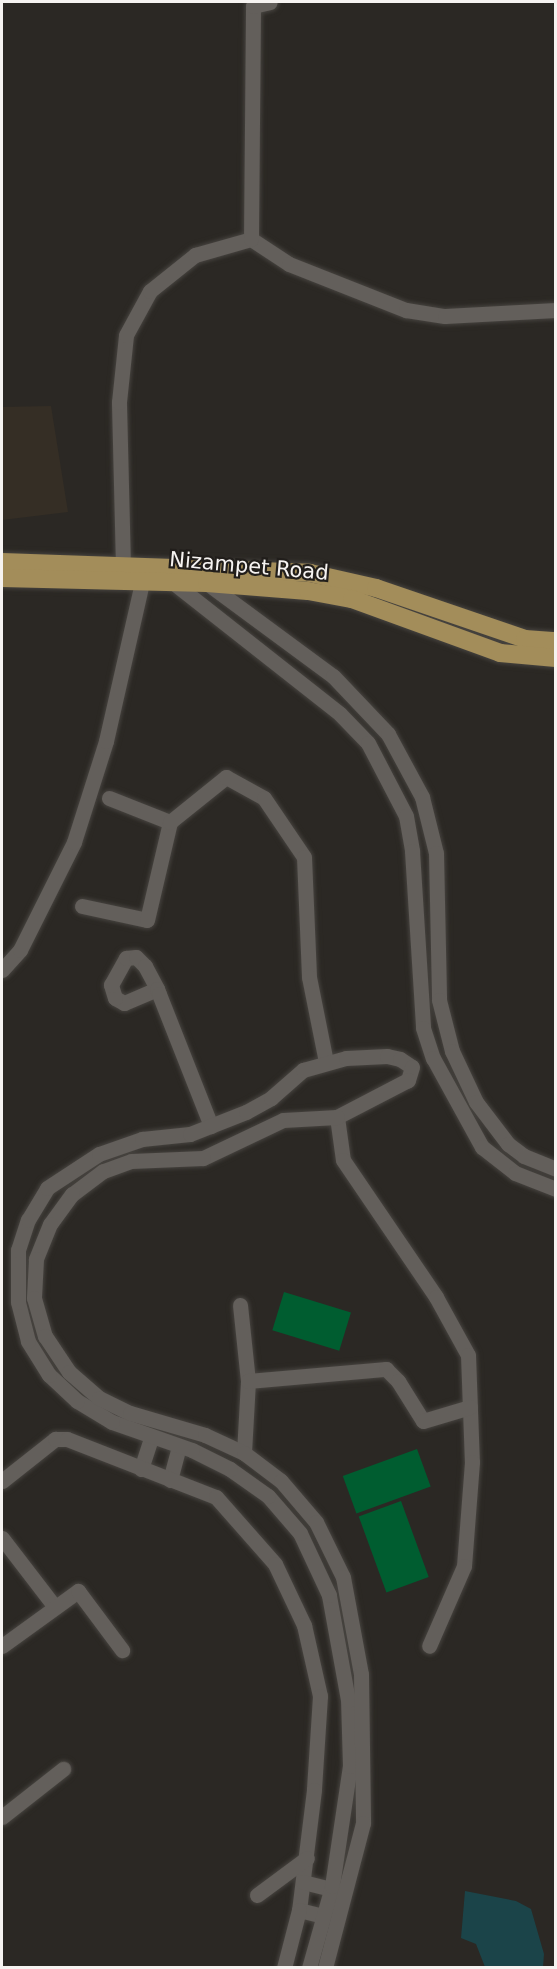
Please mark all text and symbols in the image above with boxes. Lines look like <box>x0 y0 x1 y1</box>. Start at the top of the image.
street label: Nizampet Road <box>168 546 330 586</box>

